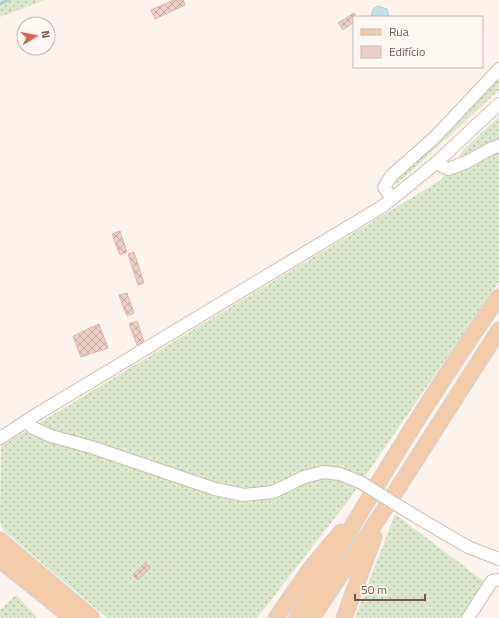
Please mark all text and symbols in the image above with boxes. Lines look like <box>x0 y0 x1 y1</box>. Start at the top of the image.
north arrow <box>16 16 56 56</box>
legend <box>353 16 483 68</box>
text: Rua <box>389 22 409 41</box>
text: N <box>37 29 54 39</box>
text: Edifício <box>389 42 425 61</box>
scale bar <box>355 576 425 602</box>
text: 50 m <box>361 580 387 599</box>

